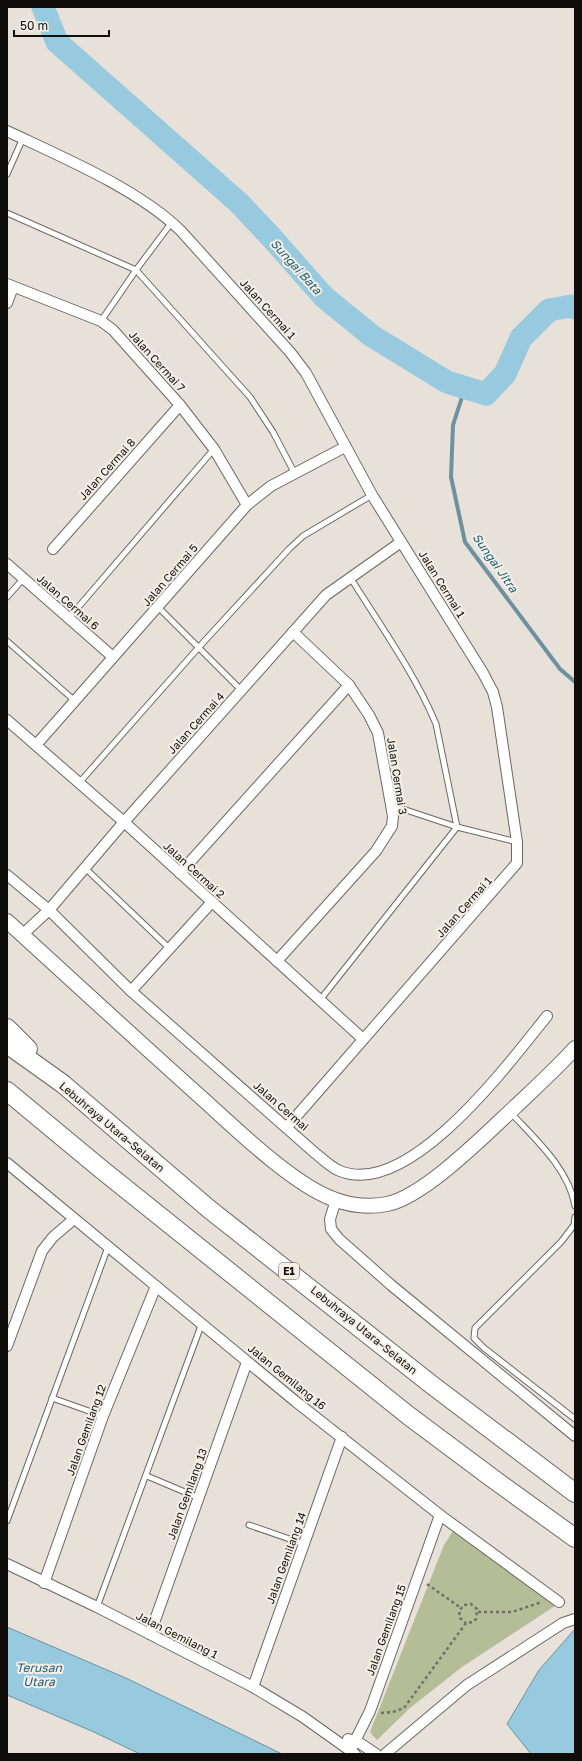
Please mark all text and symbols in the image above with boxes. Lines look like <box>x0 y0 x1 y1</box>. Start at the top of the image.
scale bar <box>14 12 109 38</box>
text: 50 m <box>20 18 48 33</box>
water label: Sungai Bata <box>268 236 326 298</box>
street label: Jalan Cermai 1 <box>238 276 299 342</box>
street label: Jalan Cermai 7 <box>127 328 188 394</box>
street label: Jalan Cermai 8 <box>76 435 138 502</box>
water label: Sungai Jitra <box>470 530 522 596</box>
street label: Jalan Cermai 5 <box>139 541 200 608</box>
street label: Jalan Cermai 1 <box>417 548 468 620</box>
street label: Jalan Cermai 6 <box>35 571 102 632</box>
street label: Jalan Cermai 4 <box>165 689 227 756</box>
street label: Jalan Cermai 3 <box>385 736 410 815</box>
street label: Jalan Cermai 2 <box>161 839 228 900</box>
street label: Jalan Cermai 1 <box>433 874 494 940</box>
street label: Jalan Cermai <box>251 1078 312 1133</box>
street label: Lebuhraya Utara–Selatan <box>57 1079 167 1174</box>
road number: E1 <box>279 1263 299 1279</box>
street label: Lebuhraya Utara–Selatan <box>309 1283 420 1377</box>
street label: Jalan Gemilang 16 <box>246 1341 329 1412</box>
street label: Jalan Gemilang 12 <box>63 1382 108 1477</box>
street label: Jalan Gemilang 13 <box>164 1446 209 1541</box>
street label: Jalan Gemilang 14 <box>263 1510 308 1605</box>
street label: Jalan Gemilang 15 <box>363 1582 408 1677</box>
street label: Jalan Gemilang 1 <box>134 1608 220 1661</box>
water label: Terusan Utara <box>16 1660 63 1689</box>

